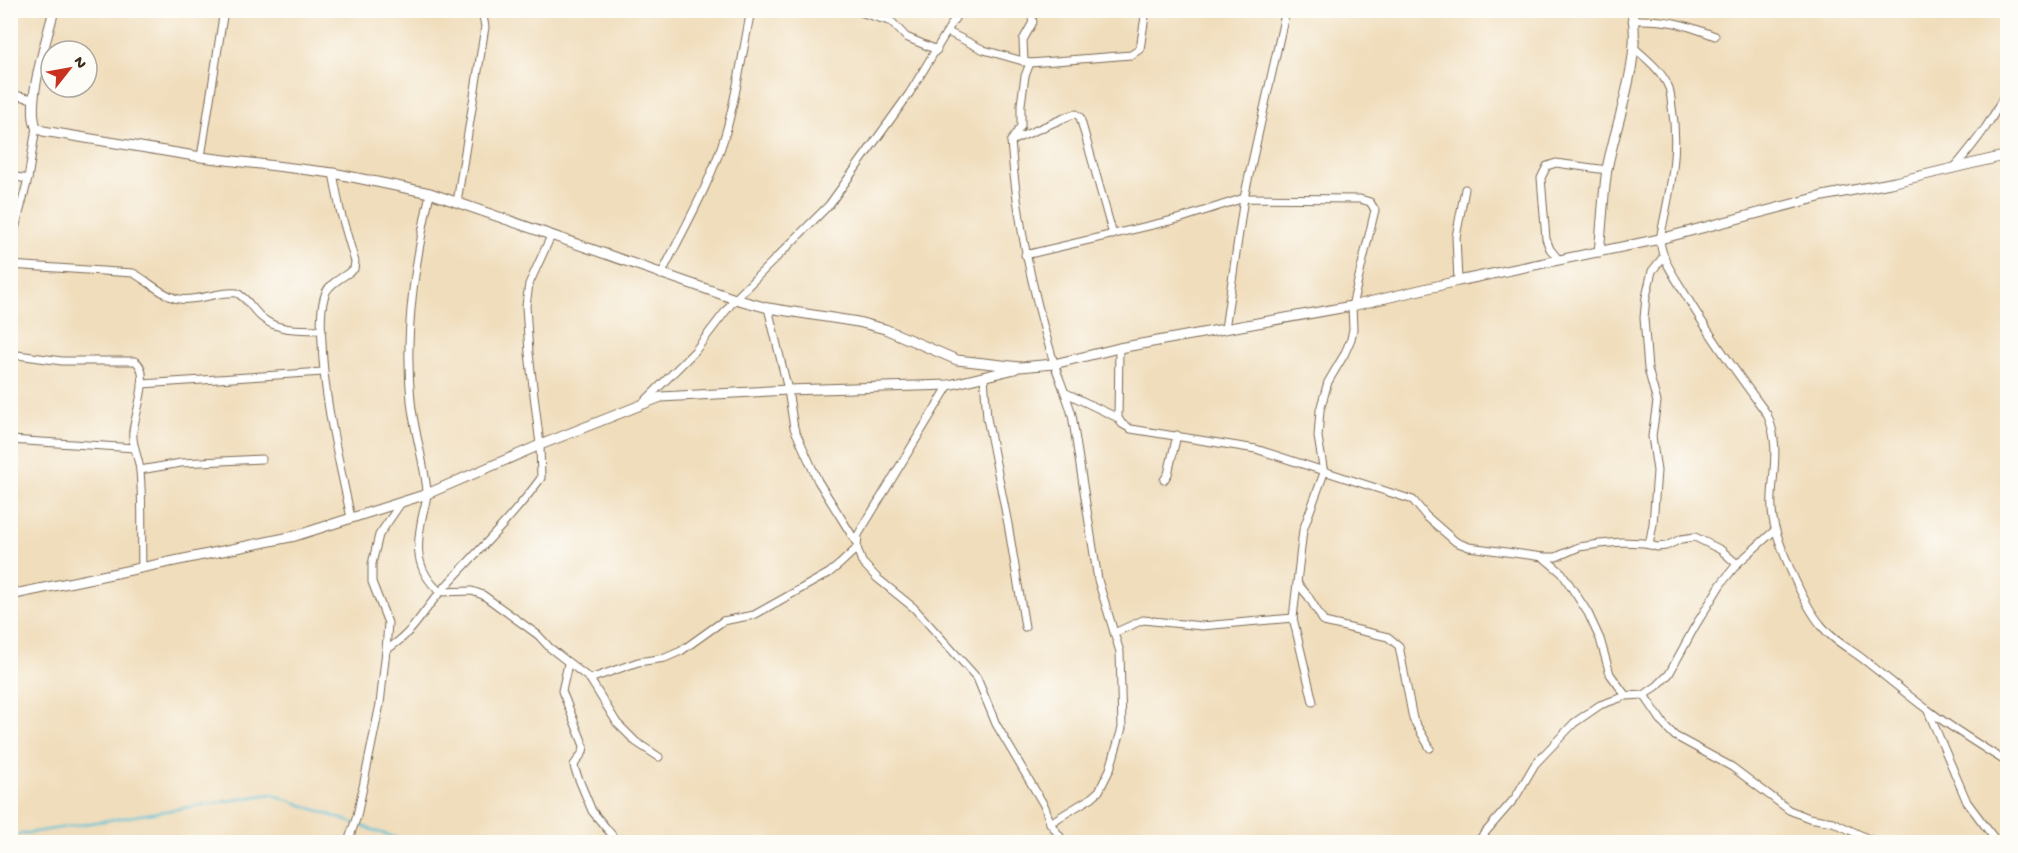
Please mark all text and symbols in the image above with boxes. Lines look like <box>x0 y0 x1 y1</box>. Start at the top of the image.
north arrow <box>39 39 99 99</box>
text: N <box>68 54 90 73</box>

